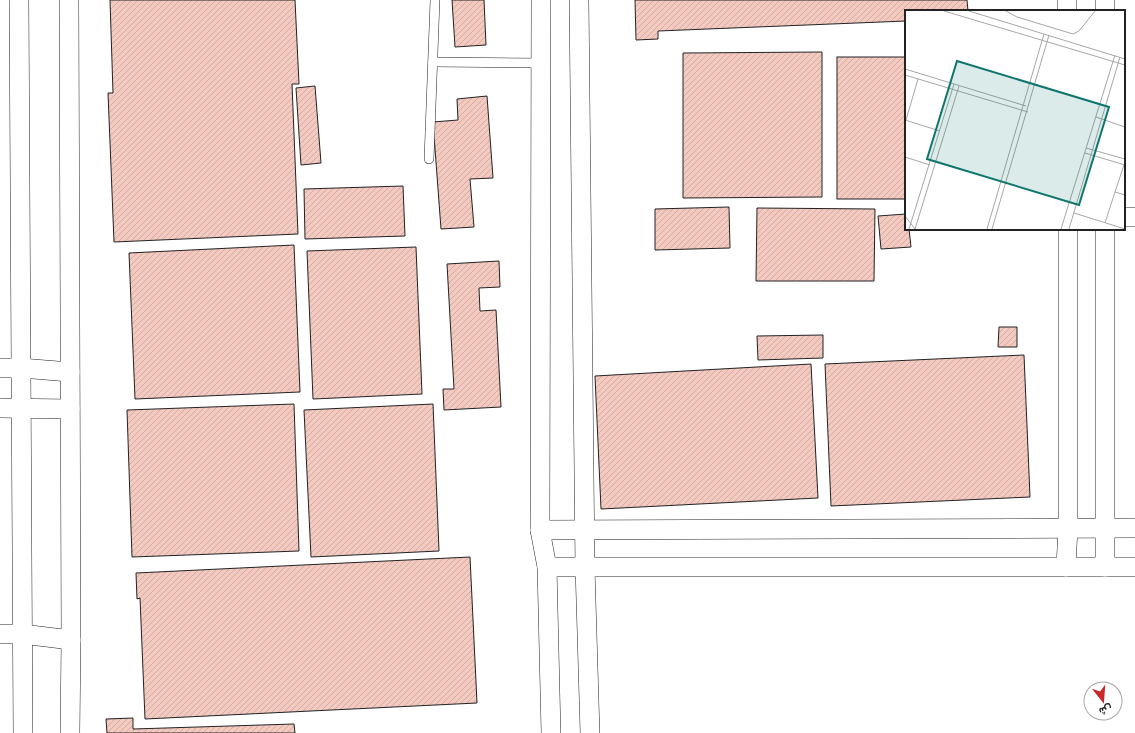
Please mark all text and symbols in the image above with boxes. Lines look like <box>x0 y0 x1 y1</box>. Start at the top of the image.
inset map <box>905 10 1125 230</box>
north arrow <box>1083 681 1123 721</box>
text: ش <box>1098 702 1114 719</box>

